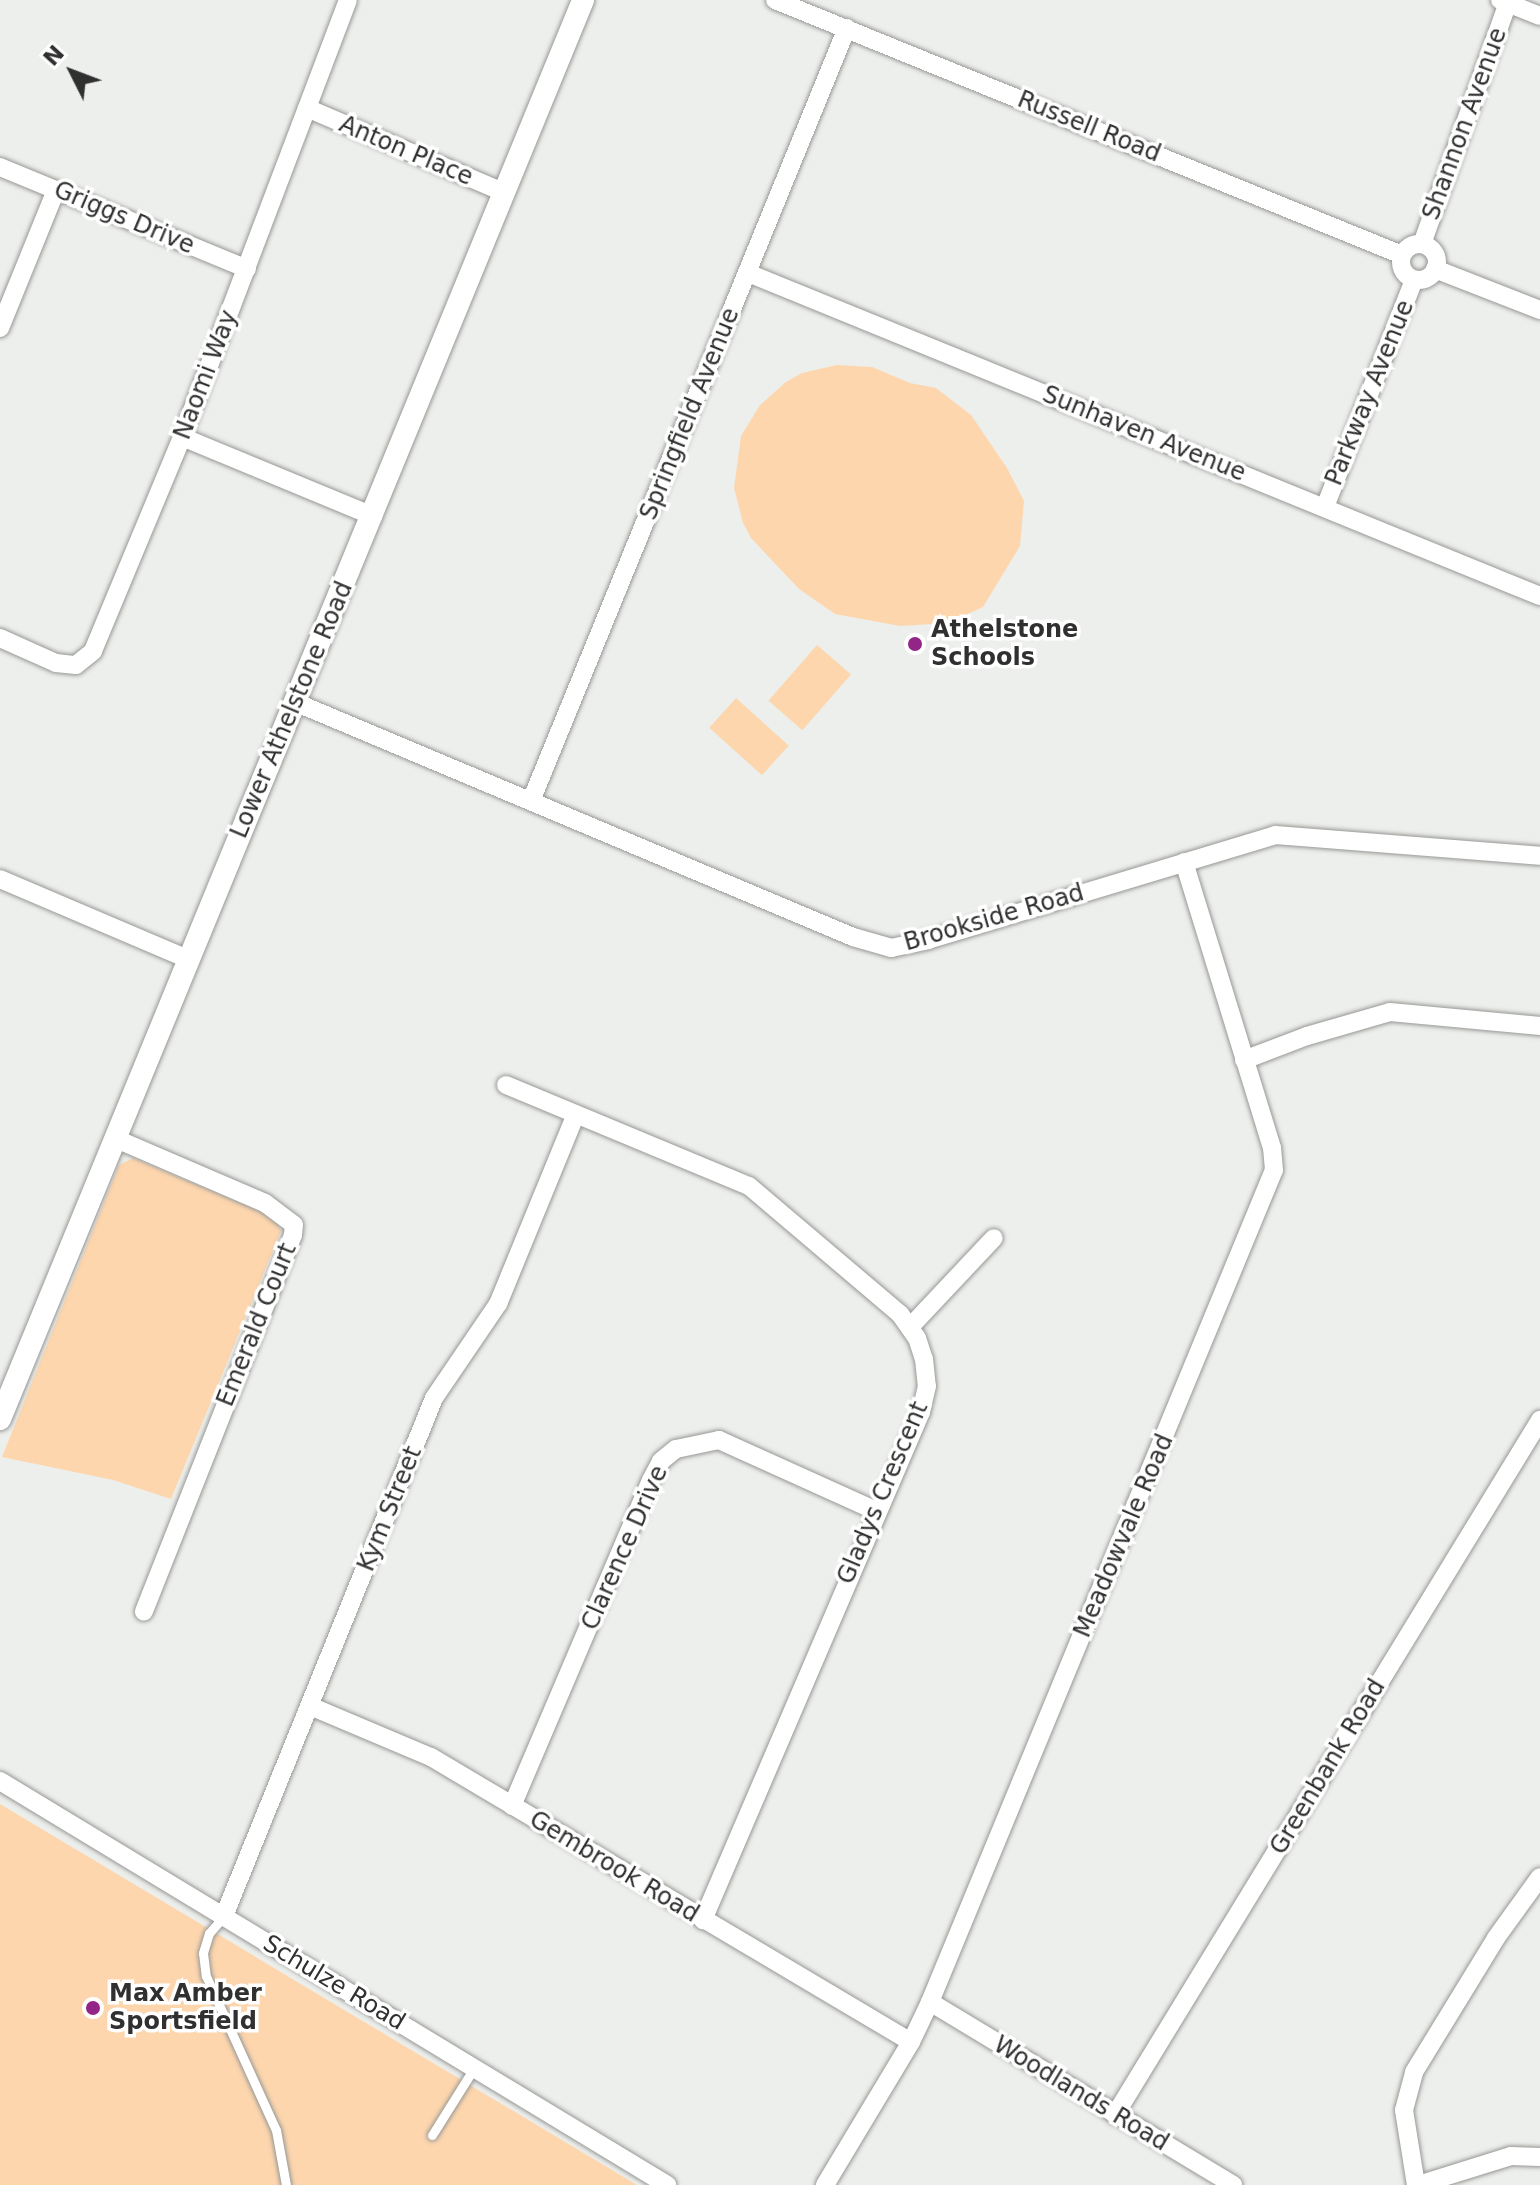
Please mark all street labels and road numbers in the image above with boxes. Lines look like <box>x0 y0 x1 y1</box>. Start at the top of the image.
street label: Shannon Avenue <box>1417 24 1513 224</box>
street label: Russell Road <box>1013 85 1165 169</box>
street label: Anton Place <box>335 110 477 192</box>
street label: Griggs Drive <box>49 175 199 261</box>
street label: Parkway Avenue <box>1320 296 1420 490</box>
street label: Springfield Avenue <box>634 304 746 524</box>
street label: Naomi Way <box>168 306 244 444</box>
street label: Sunhaven Avenue <box>1038 380 1250 488</box>
street label: Lower Athelstone Road <box>225 577 359 843</box>
street label: Brookside Road <box>901 879 1087 957</box>
street label: Emerald Court <box>211 1239 303 1411</box>
street label: Gladys Crescent <box>832 1397 934 1589</box>
street label: Meadowvale Road <box>1068 1430 1180 1642</box>
street label: Kym Street <box>352 1442 428 1576</box>
street label: Clarence Drive <box>576 1461 674 1635</box>
street label: Greenbank Road <box>1264 1674 1392 1860</box>
street label: Gembrook Road <box>524 1805 704 1929</box>
street label: Schulze Road <box>258 1929 410 2037</box>
street label: Woodlands Road <box>988 2030 1174 2158</box>

